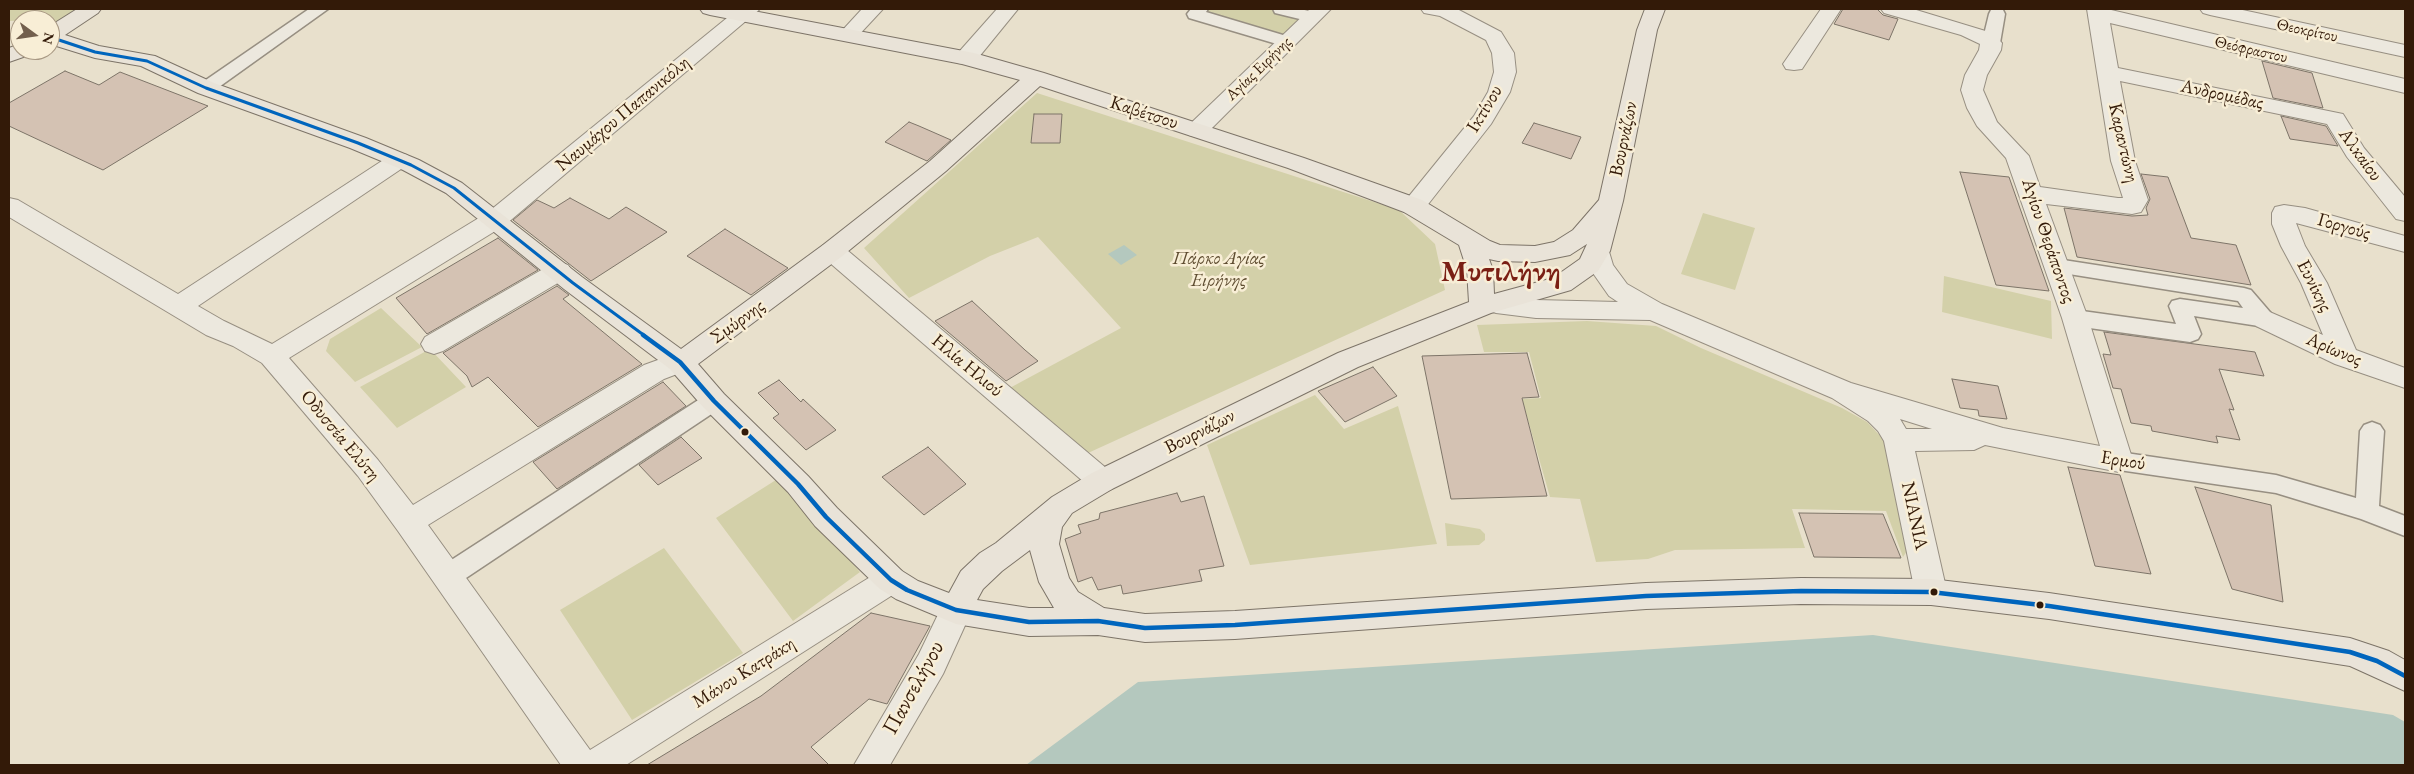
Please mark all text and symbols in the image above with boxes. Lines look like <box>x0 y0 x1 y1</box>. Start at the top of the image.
north arrow <box>10 10 60 60</box>
street label: Θεοκρίτου <box>2275 15 2339 47</box>
text: N <box>38 31 59 46</box>
street label: Θεόφραστου <box>2213 32 2289 68</box>
street label: Αγίας Ειρήνης <box>1222 33 1296 105</box>
street label: Ναυμάχου Παπανικόλη <box>551 51 695 177</box>
street label: Ανδρομέδας <box>2178 75 2266 115</box>
street label: Ικτίνου <box>1462 81 1508 137</box>
street label: Καβέτσου <box>1107 91 1181 135</box>
street label: Βουρνάζων <box>1605 99 1643 179</box>
street label: Καραντώνη <box>2103 101 2143 185</box>
street label: Αλκαίου <box>2333 124 2387 186</box>
street label: Αγίου Θεράποντος <box>2016 176 2080 306</box>
street label: Γοργούς <box>2315 209 2373 245</box>
park label: Πάρκο Αγίας Ειρήνης <box>1173 248 1265 292</box>
district label: Μυτιλήνη <box>1441 256 1561 290</box>
street label: Ευνίκης <box>2291 256 2337 316</box>
street label: Σμύρνης <box>707 295 769 349</box>
street label: Αρίωνος <box>2303 328 2365 372</box>
street label: Ηλία Ηλιού <box>927 330 1007 402</box>
street label: Οδυσσέα Ελύτη <box>295 386 385 486</box>
street label: Βουρνάζων <box>1161 405 1239 459</box>
unlabelled marker <box>740 427 750 437</box>
street label: Ερμού <box>2099 446 2147 476</box>
street label: NIANIA <box>1896 480 1932 552</box>
unlabelled marker <box>1929 587 1939 597</box>
unlabelled marker <box>2035 600 2045 610</box>
street label: Μάνου Κατράκη <box>688 632 800 714</box>
street label: Πανσελήνου <box>878 637 950 739</box>

